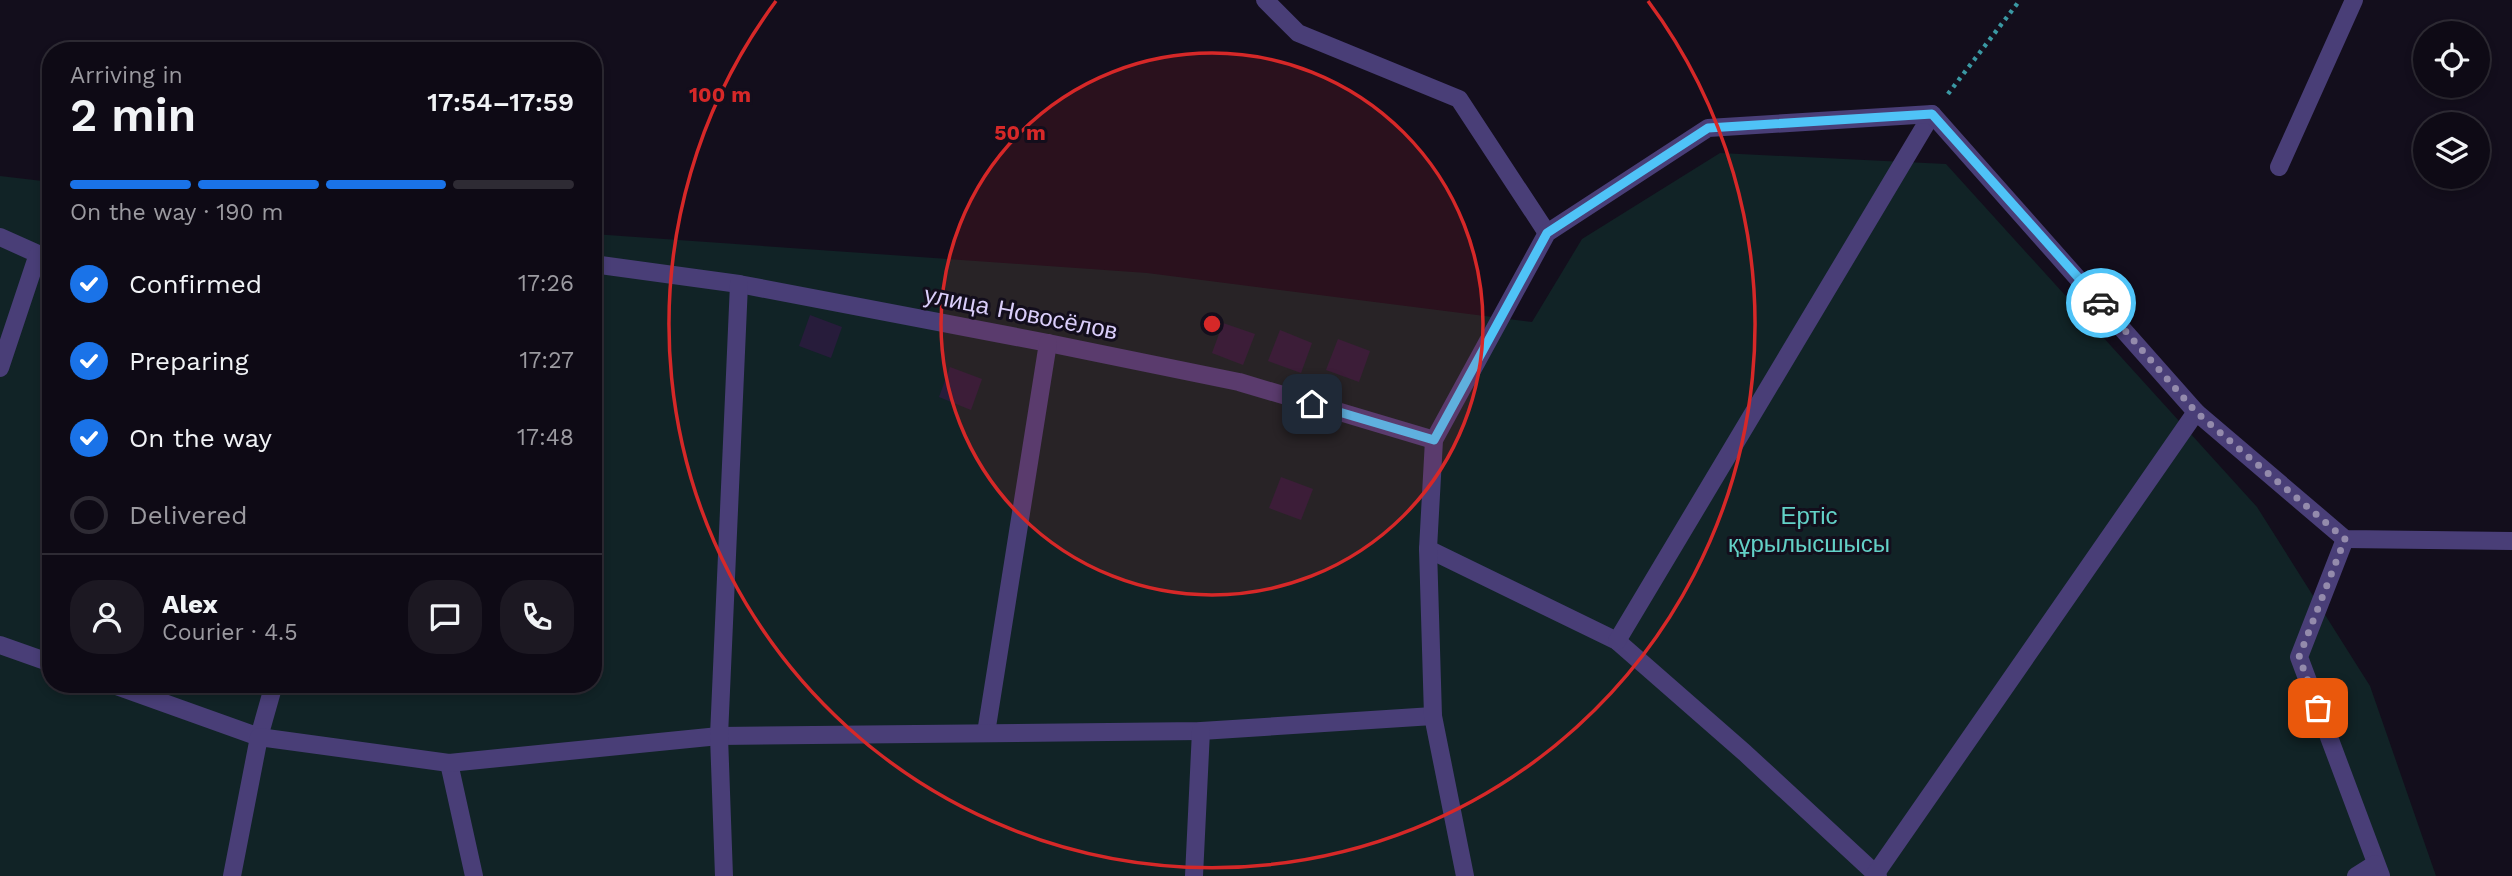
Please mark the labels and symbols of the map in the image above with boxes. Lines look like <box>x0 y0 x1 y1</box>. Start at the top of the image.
text: 100 m <box>689 82 751 107</box>
text: 50 m <box>994 120 1046 145</box>
courier <box>2066 268 2136 338</box>
street label: улица Новосёлов <box>922 281 1120 345</box>
centre of rings <box>1200 312 1224 336</box>
pin <box>1282 374 1342 434</box>
park label: Ертіс құрылысшысы <box>1728 502 1890 558</box>
pin <box>2288 678 2348 738</box>

